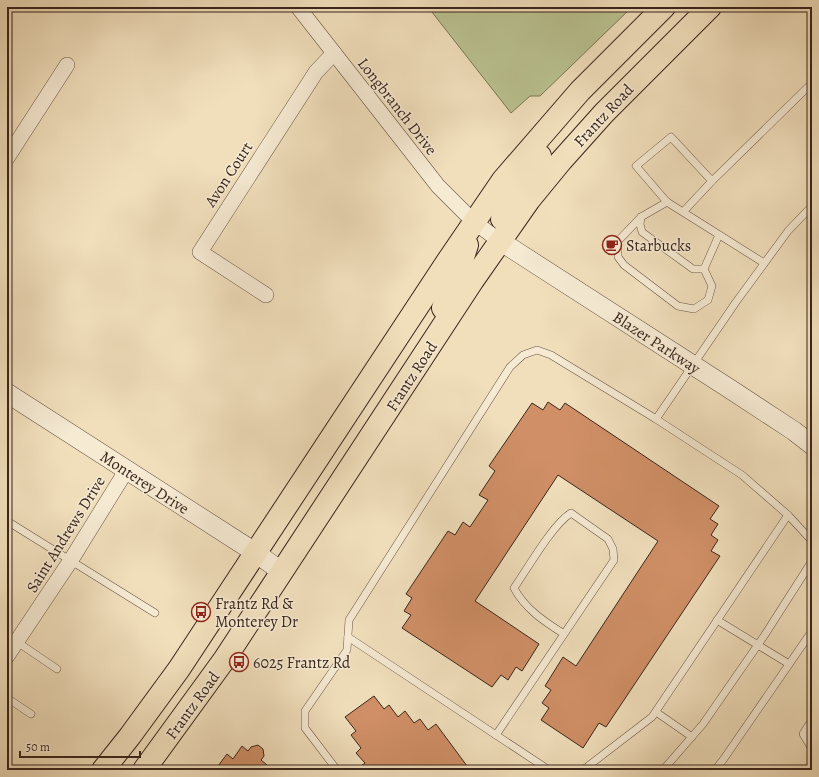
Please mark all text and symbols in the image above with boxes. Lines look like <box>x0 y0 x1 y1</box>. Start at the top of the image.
street label: Longbranch Drive <box>352 54 442 160</box>
street label: Frantz Road <box>569 79 639 152</box>
street label: Avon Court <box>199 138 258 212</box>
cafe icon: Starbucks <box>601 234 623 256</box>
place label: Starbucks <box>626 235 691 257</box>
street label: Blazer Parkway <box>608 306 705 380</box>
street label: Frantz Road <box>381 337 443 416</box>
street label: Monterey Drive <box>96 446 193 520</box>
street label: Saint Andrews Drive <box>21 472 111 597</box>
place label: Frantz Rd & Monterey Dr <box>215 593 298 633</box>
bus stop icon: Frantz Rd & Monterey Dr <box>190 601 212 623</box>
bus stop icon: 6025 Frantz Rd <box>228 651 250 673</box>
place label: 6025 Frantz Rd <box>253 652 351 674</box>
street label: Frantz Road <box>161 667 225 744</box>
scale bar <box>20 733 140 759</box>
text: 50 m <box>26 739 50 755</box>

